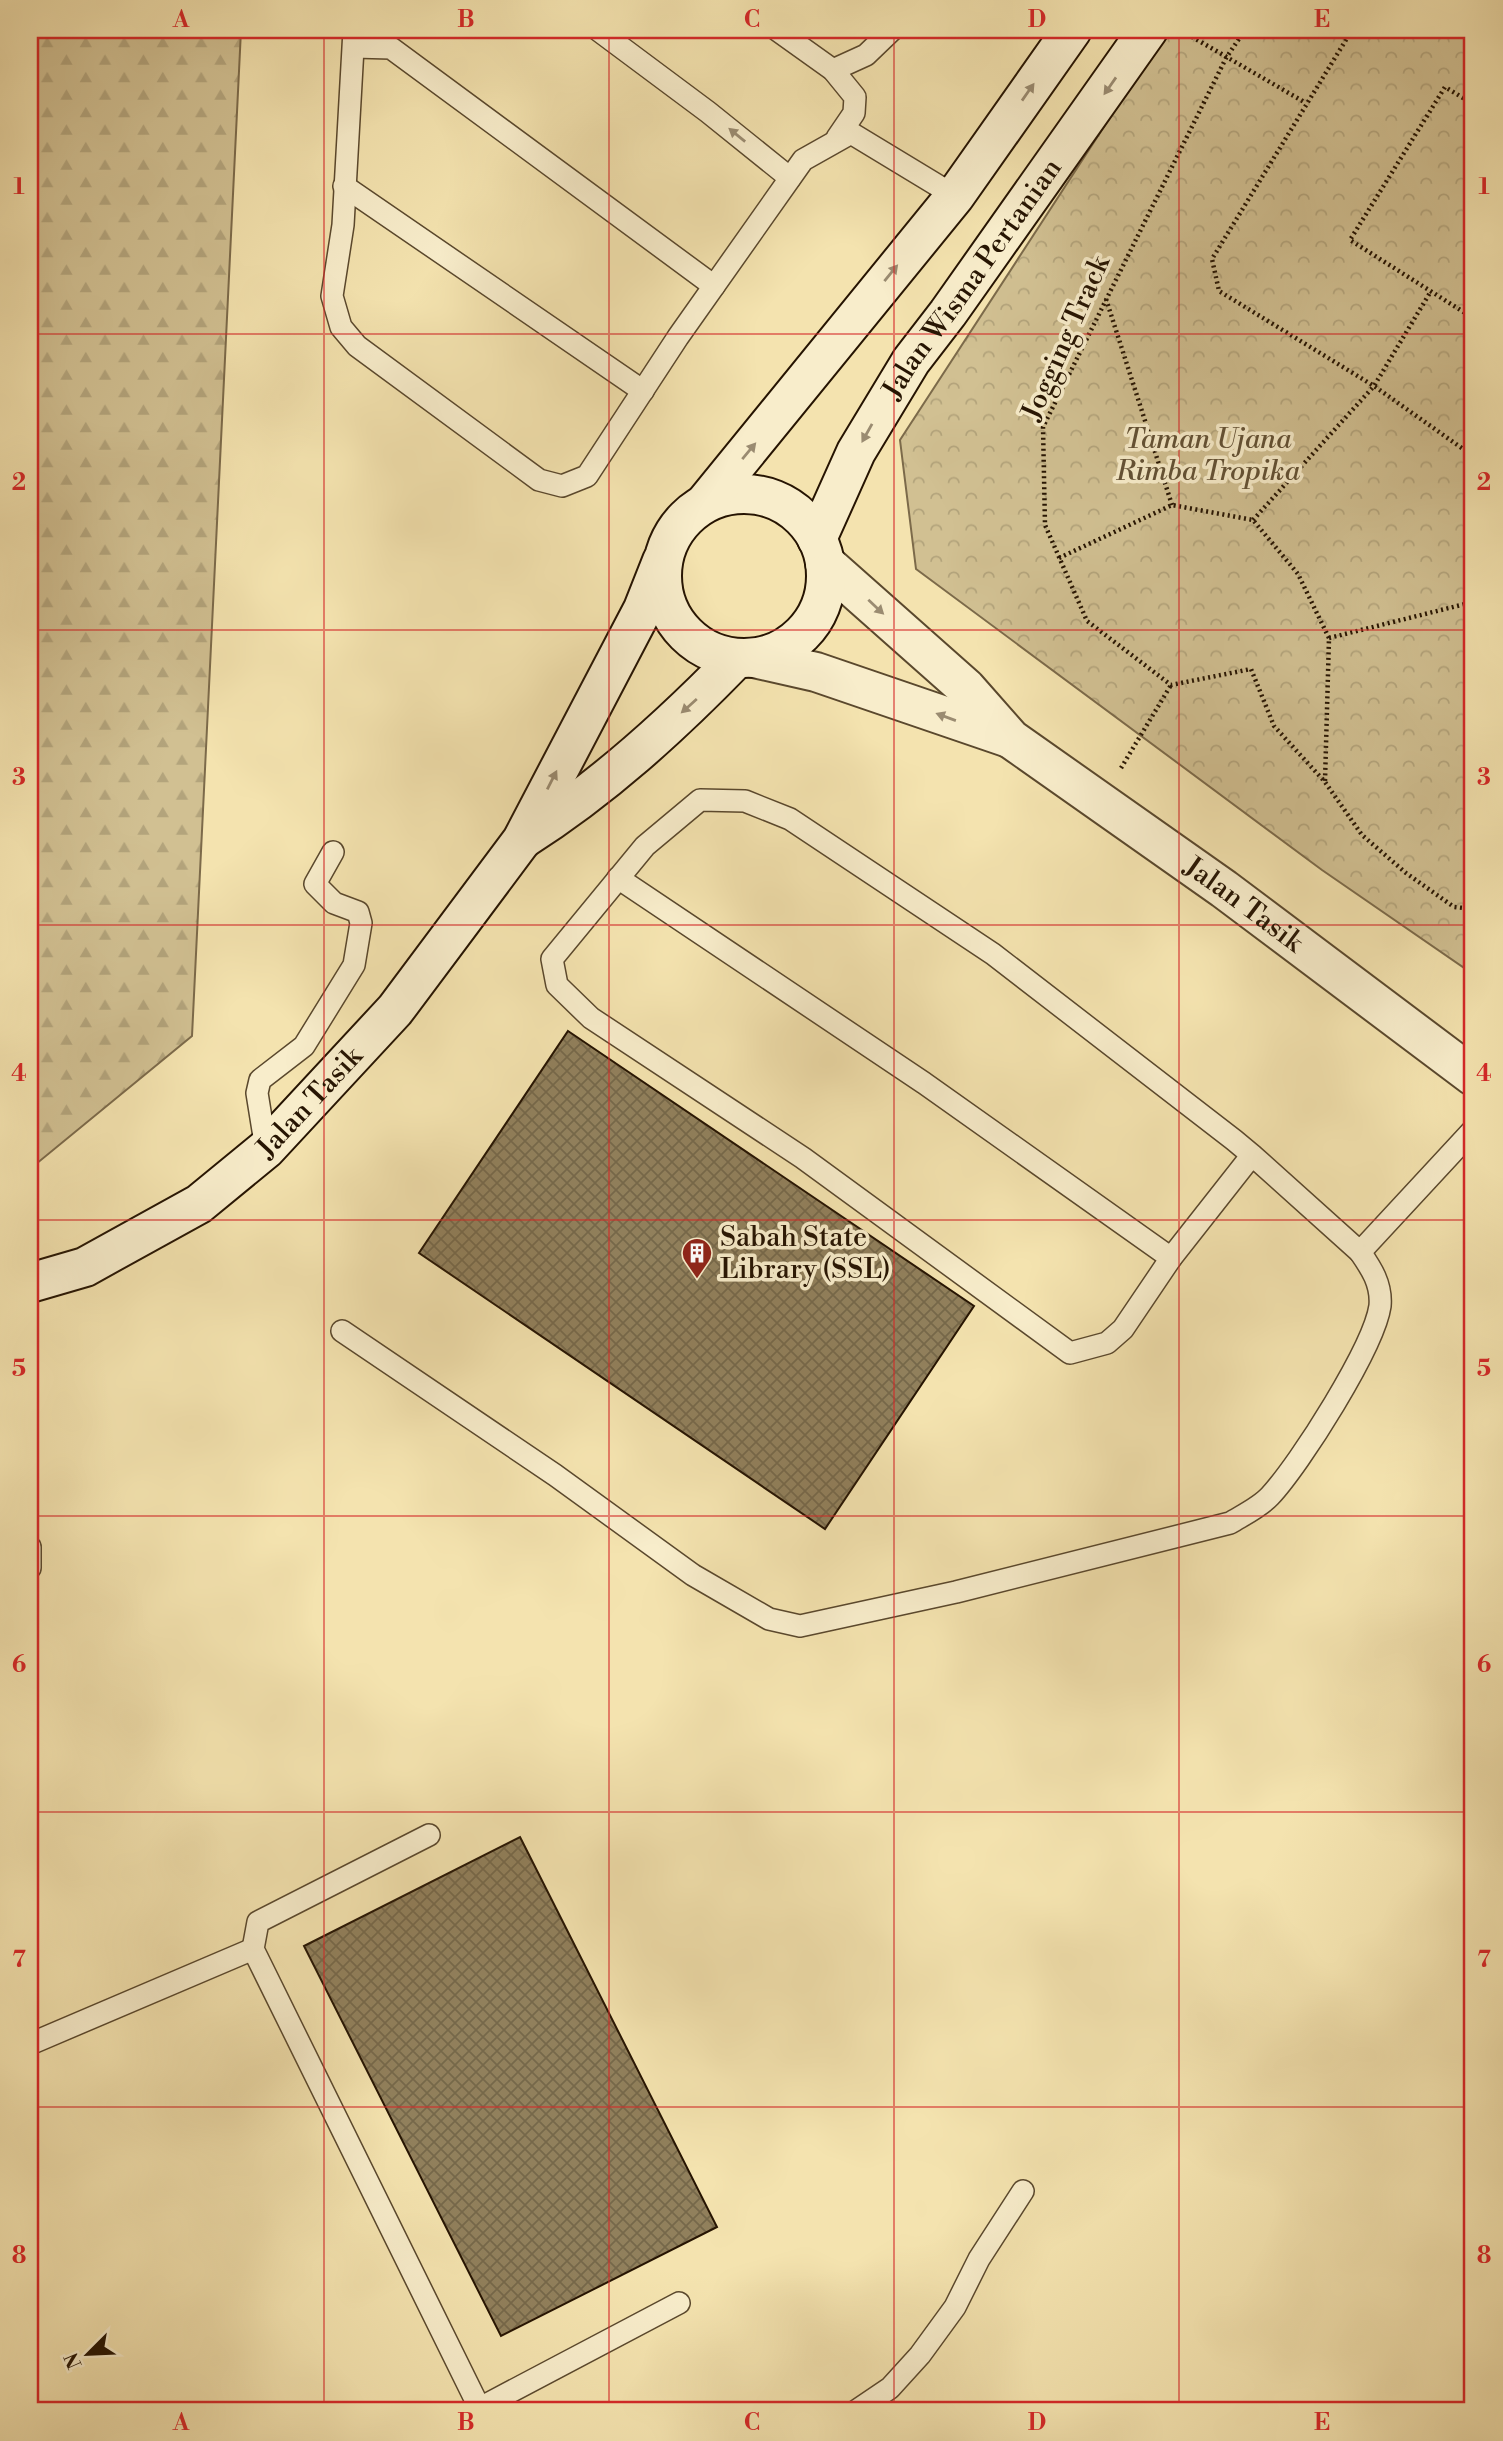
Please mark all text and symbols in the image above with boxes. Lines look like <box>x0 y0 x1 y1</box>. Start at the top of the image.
text: A <box>172 6 190 34</box>
text: B <box>457 6 475 34</box>
text: C <box>744 6 760 34</box>
text: D <box>1028 6 1046 34</box>
text: E <box>1314 6 1330 34</box>
one-way arrow <box>1103 77 1117 95</box>
one-way arrow <box>1021 83 1035 101</box>
one-way arrow <box>729 128 746 143</box>
street label: Jalan Wisma Pertanian <box>874 151 1069 406</box>
text: 1 <box>13 173 25 201</box>
text: 1 <box>1478 173 1490 201</box>
street label: Jogging Track <box>1014 249 1118 427</box>
one-way arrow <box>883 264 899 282</box>
park label: Taman Ujana Rimba Tropika <box>1115 422 1300 489</box>
one-way arrow <box>861 423 873 442</box>
one-way arrow <box>741 442 756 459</box>
text: 2 <box>12 469 26 497</box>
text: 2 <box>1477 469 1491 497</box>
one-way arrow <box>867 599 885 615</box>
one-way arrow <box>681 698 698 714</box>
one-way arrow <box>936 712 957 723</box>
text: 3 <box>12 764 26 792</box>
text: 3 <box>1477 764 1491 792</box>
one-way arrow <box>546 769 558 789</box>
street label: Jalan Tasik <box>1177 848 1311 961</box>
street label: Jalan Tasik <box>248 1038 371 1166</box>
text: 4 <box>11 1060 27 1088</box>
text: 4 <box>1476 1060 1492 1088</box>
place label: Sabah State Library (SSL) <box>720 1220 891 1287</box>
building icon: Sabah State Library (SSL) <box>680 1236 714 1280</box>
text: 5 <box>12 1355 26 1383</box>
text: 5 <box>1477 1355 1491 1383</box>
text: 6 <box>12 1651 26 1679</box>
text: 6 <box>1477 1651 1491 1679</box>
text: 7 <box>12 1946 26 1974</box>
text: 7 <box>1477 1946 1491 1974</box>
text: 8 <box>12 2242 26 2270</box>
text: 8 <box>1477 2242 1491 2270</box>
north arrow <box>52 2318 122 2388</box>
text: N <box>59 2349 87 2372</box>
text: A <box>172 2409 190 2437</box>
text: B <box>457 2409 475 2437</box>
text: C <box>744 2409 760 2437</box>
text: D <box>1028 2409 1046 2437</box>
text: E <box>1314 2409 1330 2437</box>

